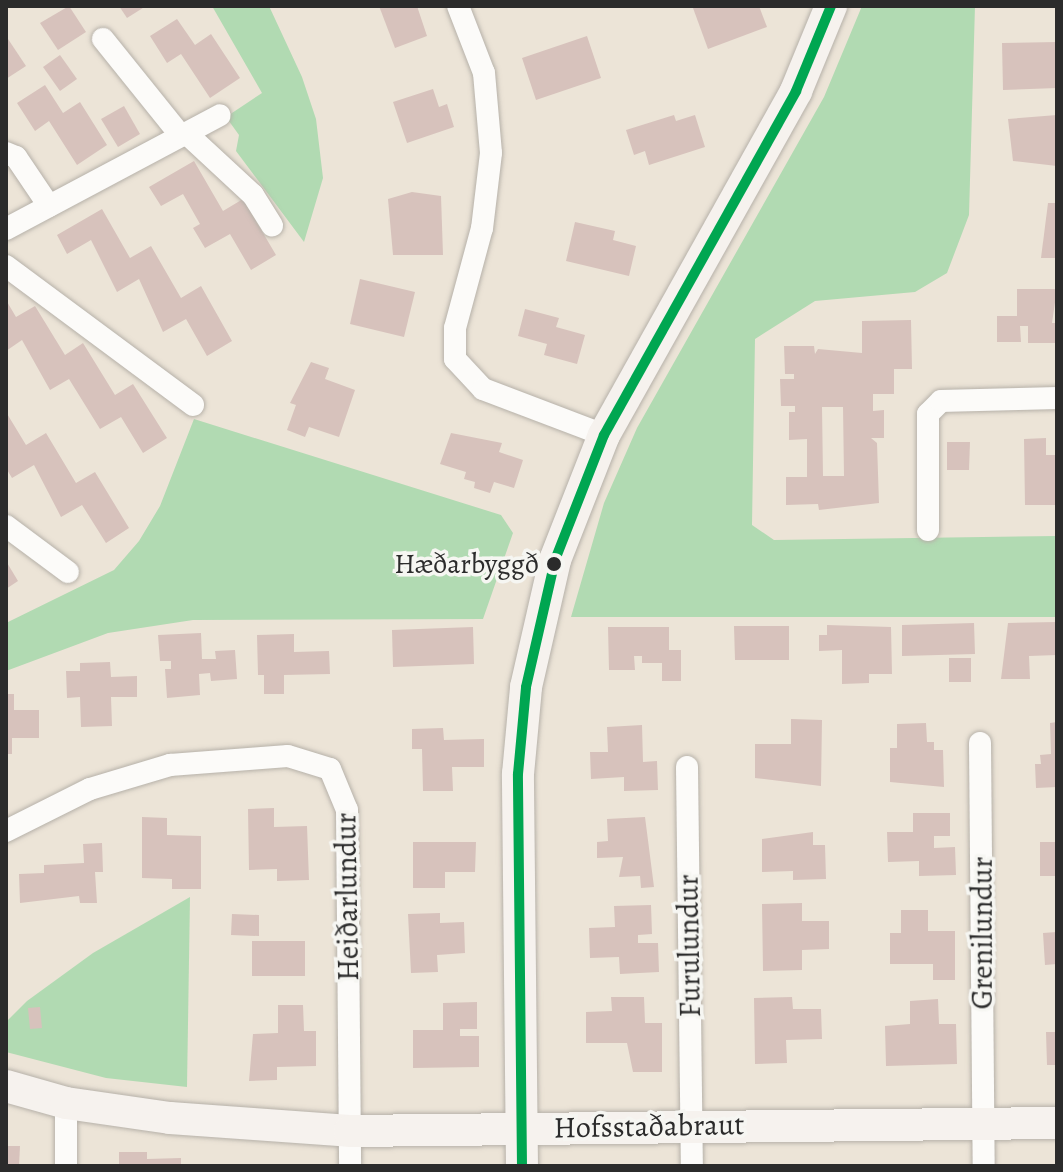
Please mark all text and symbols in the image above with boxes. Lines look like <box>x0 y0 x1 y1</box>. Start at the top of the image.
place label: Hæðarbyggð <box>394 547 539 581</box>
marker: Hæðarbyggð <box>546 556 562 572</box>
street label: Heiðarlundur <box>328 812 366 982</box>
street label: Grenilundur <box>964 857 1000 1009</box>
street label: Furulundur <box>670 874 708 1018</box>
street label: Hofsstaðabraut <box>553 1106 745 1146</box>

